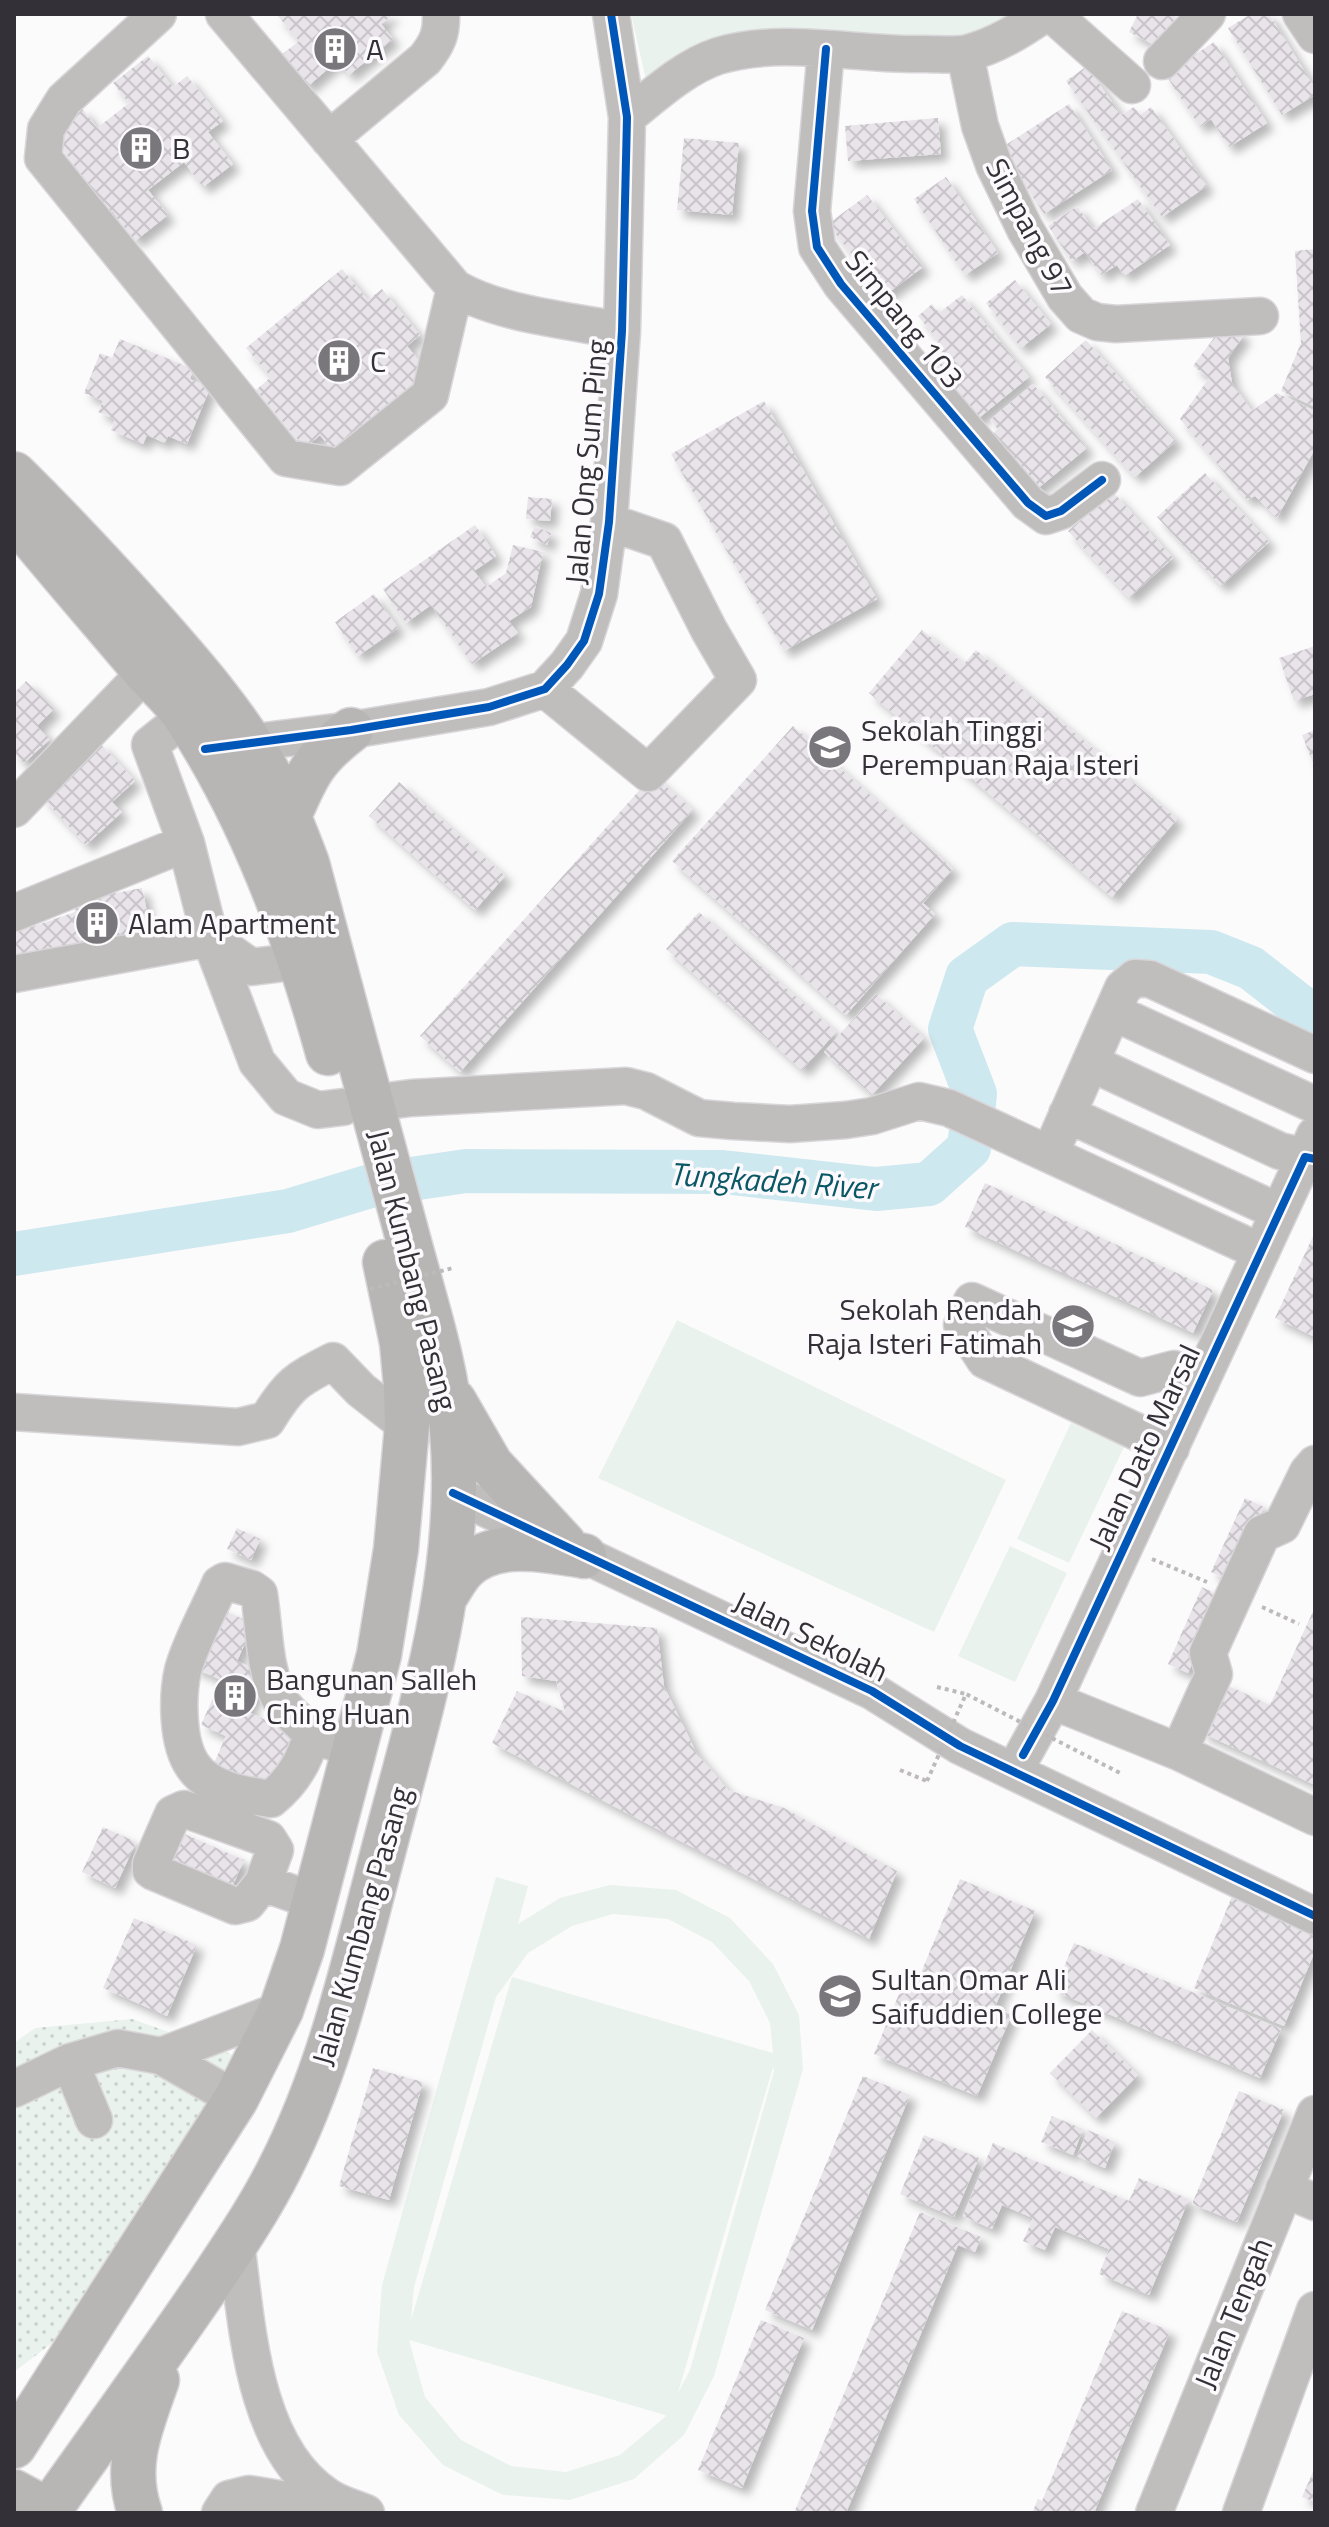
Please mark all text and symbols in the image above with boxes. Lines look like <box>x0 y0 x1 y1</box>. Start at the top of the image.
building icon: A <box>311 25 359 73</box>
place label: A <box>366 26 384 72</box>
building icon: B <box>117 124 165 172</box>
place label: B <box>172 125 190 171</box>
street label: Simpang 97 <box>974 150 1086 304</box>
street label: Simpang 103 <box>834 240 976 398</box>
building icon: C <box>315 337 363 385</box>
street label: Jalan Ong Sum Ping <box>552 337 620 587</box>
place label: C <box>370 338 386 384</box>
place label: Sekolah Tinggi Perempuan Raja Isteri <box>861 707 1139 787</box>
school or university icon: Sekolah Tinggi Perempuan Raja Isteri <box>806 723 854 771</box>
building icon: Alam Apartment <box>73 899 121 947</box>
place label: Alam Apartment <box>128 900 336 946</box>
street label: Jalan Kumbang Pasang <box>356 1125 470 1415</box>
water label: Tungkadeh River <box>668 1149 882 1211</box>
place label: Sekolah Rendah Raja Isteri Fatimah <box>807 1286 1042 1366</box>
school or university icon: Sekolah Rendah Raja Isteri Fatimah <box>1049 1302 1097 1350</box>
street label: Jalan Dato Marsal <box>1076 1337 1212 1557</box>
street label: Jalan Sekolah <box>726 1579 896 1693</box>
place label: Bangunan Salleh Ching Huan <box>266 1656 477 1736</box>
building icon: Bangunan Salleh Ching Huan <box>211 1672 259 1720</box>
street label: Jalan Kumbang Pasang <box>299 1781 423 2071</box>
place label: Sultan Omar Ali Saifuddien College <box>871 1956 1102 2036</box>
school or university icon: Sultan Omar Ali Saifuddien College <box>816 1972 864 2020</box>
street label: Jalan Tengah <box>1182 2231 1284 2395</box>

